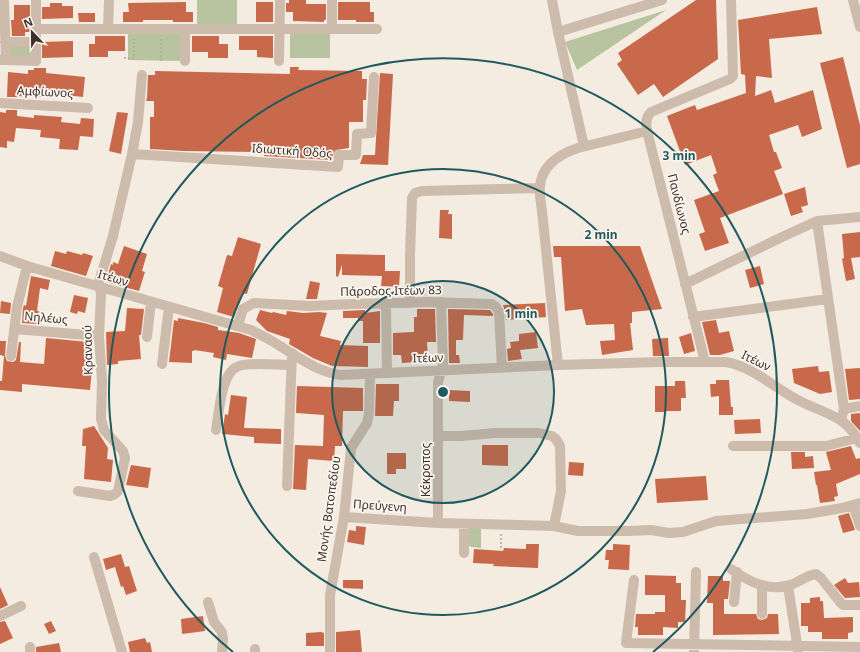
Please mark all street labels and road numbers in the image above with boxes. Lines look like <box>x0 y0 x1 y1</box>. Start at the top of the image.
street label: Αμφίωνος <box>17 82 74 101</box>
street label: Ιδιωτική Οδός <box>251 139 333 162</box>
street label: Πανδίωνος <box>664 172 695 236</box>
street label: Ιτέων <box>96 265 130 290</box>
street label: Πάροδος Ιτέων 83 <box>340 281 442 300</box>
street label: Νηλέως <box>24 307 69 328</box>
street label: Κραναού <box>78 325 97 375</box>
street label: Ιτέων <box>739 346 774 375</box>
street label: Ιτέων <box>412 348 444 367</box>
street label: Κέκροπος <box>417 443 434 497</box>
street label: Μονής Βατοπεδίου <box>313 455 344 563</box>
street label: Πρεύγενη <box>353 495 407 516</box>

